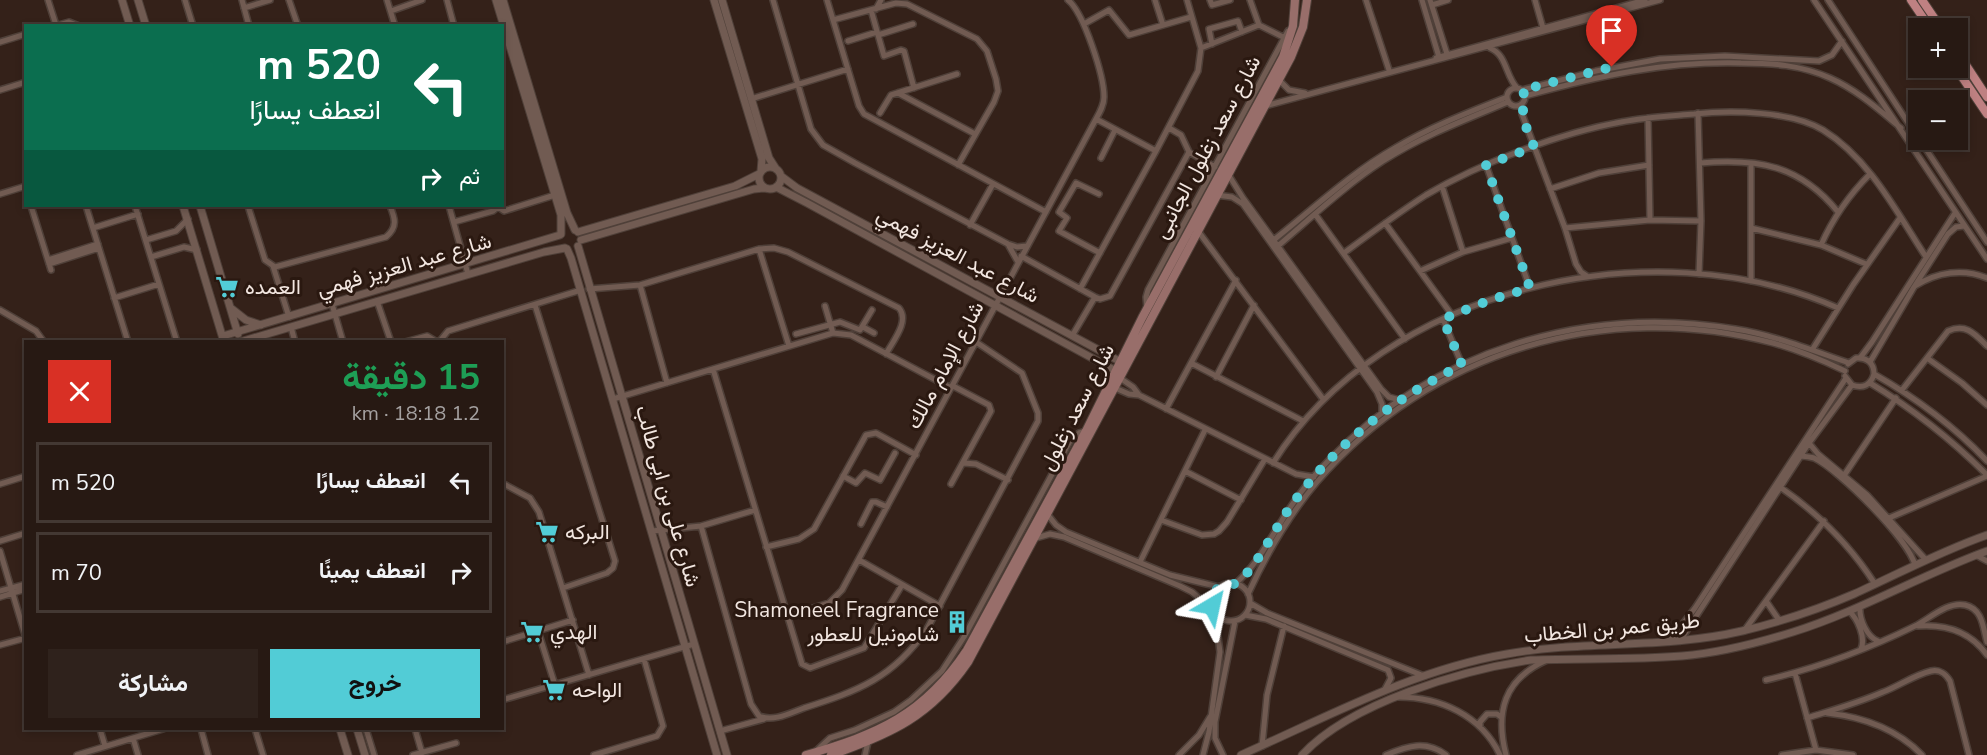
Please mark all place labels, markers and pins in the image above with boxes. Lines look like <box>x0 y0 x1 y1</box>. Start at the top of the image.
pin <box>1586 5 1637 67</box>
place label: العمده <box>245 273 301 301</box>
supermarket icon: العمده <box>214 274 240 300</box>
place label: البركه <box>565 518 610 546</box>
supermarket icon: البركه <box>534 519 560 545</box>
place label: Shamoneel Fragrance شامونيل للعطور <box>734 596 939 648</box>
building icon: Shamoneel Fragrance شامونيل للعطور <box>944 609 970 635</box>
place label: الهدي <box>550 618 597 649</box>
supermarket icon: الهدي <box>519 619 545 645</box>
place label: الواحه <box>572 676 622 704</box>
supermarket icon: الواحه <box>541 677 567 703</box>

